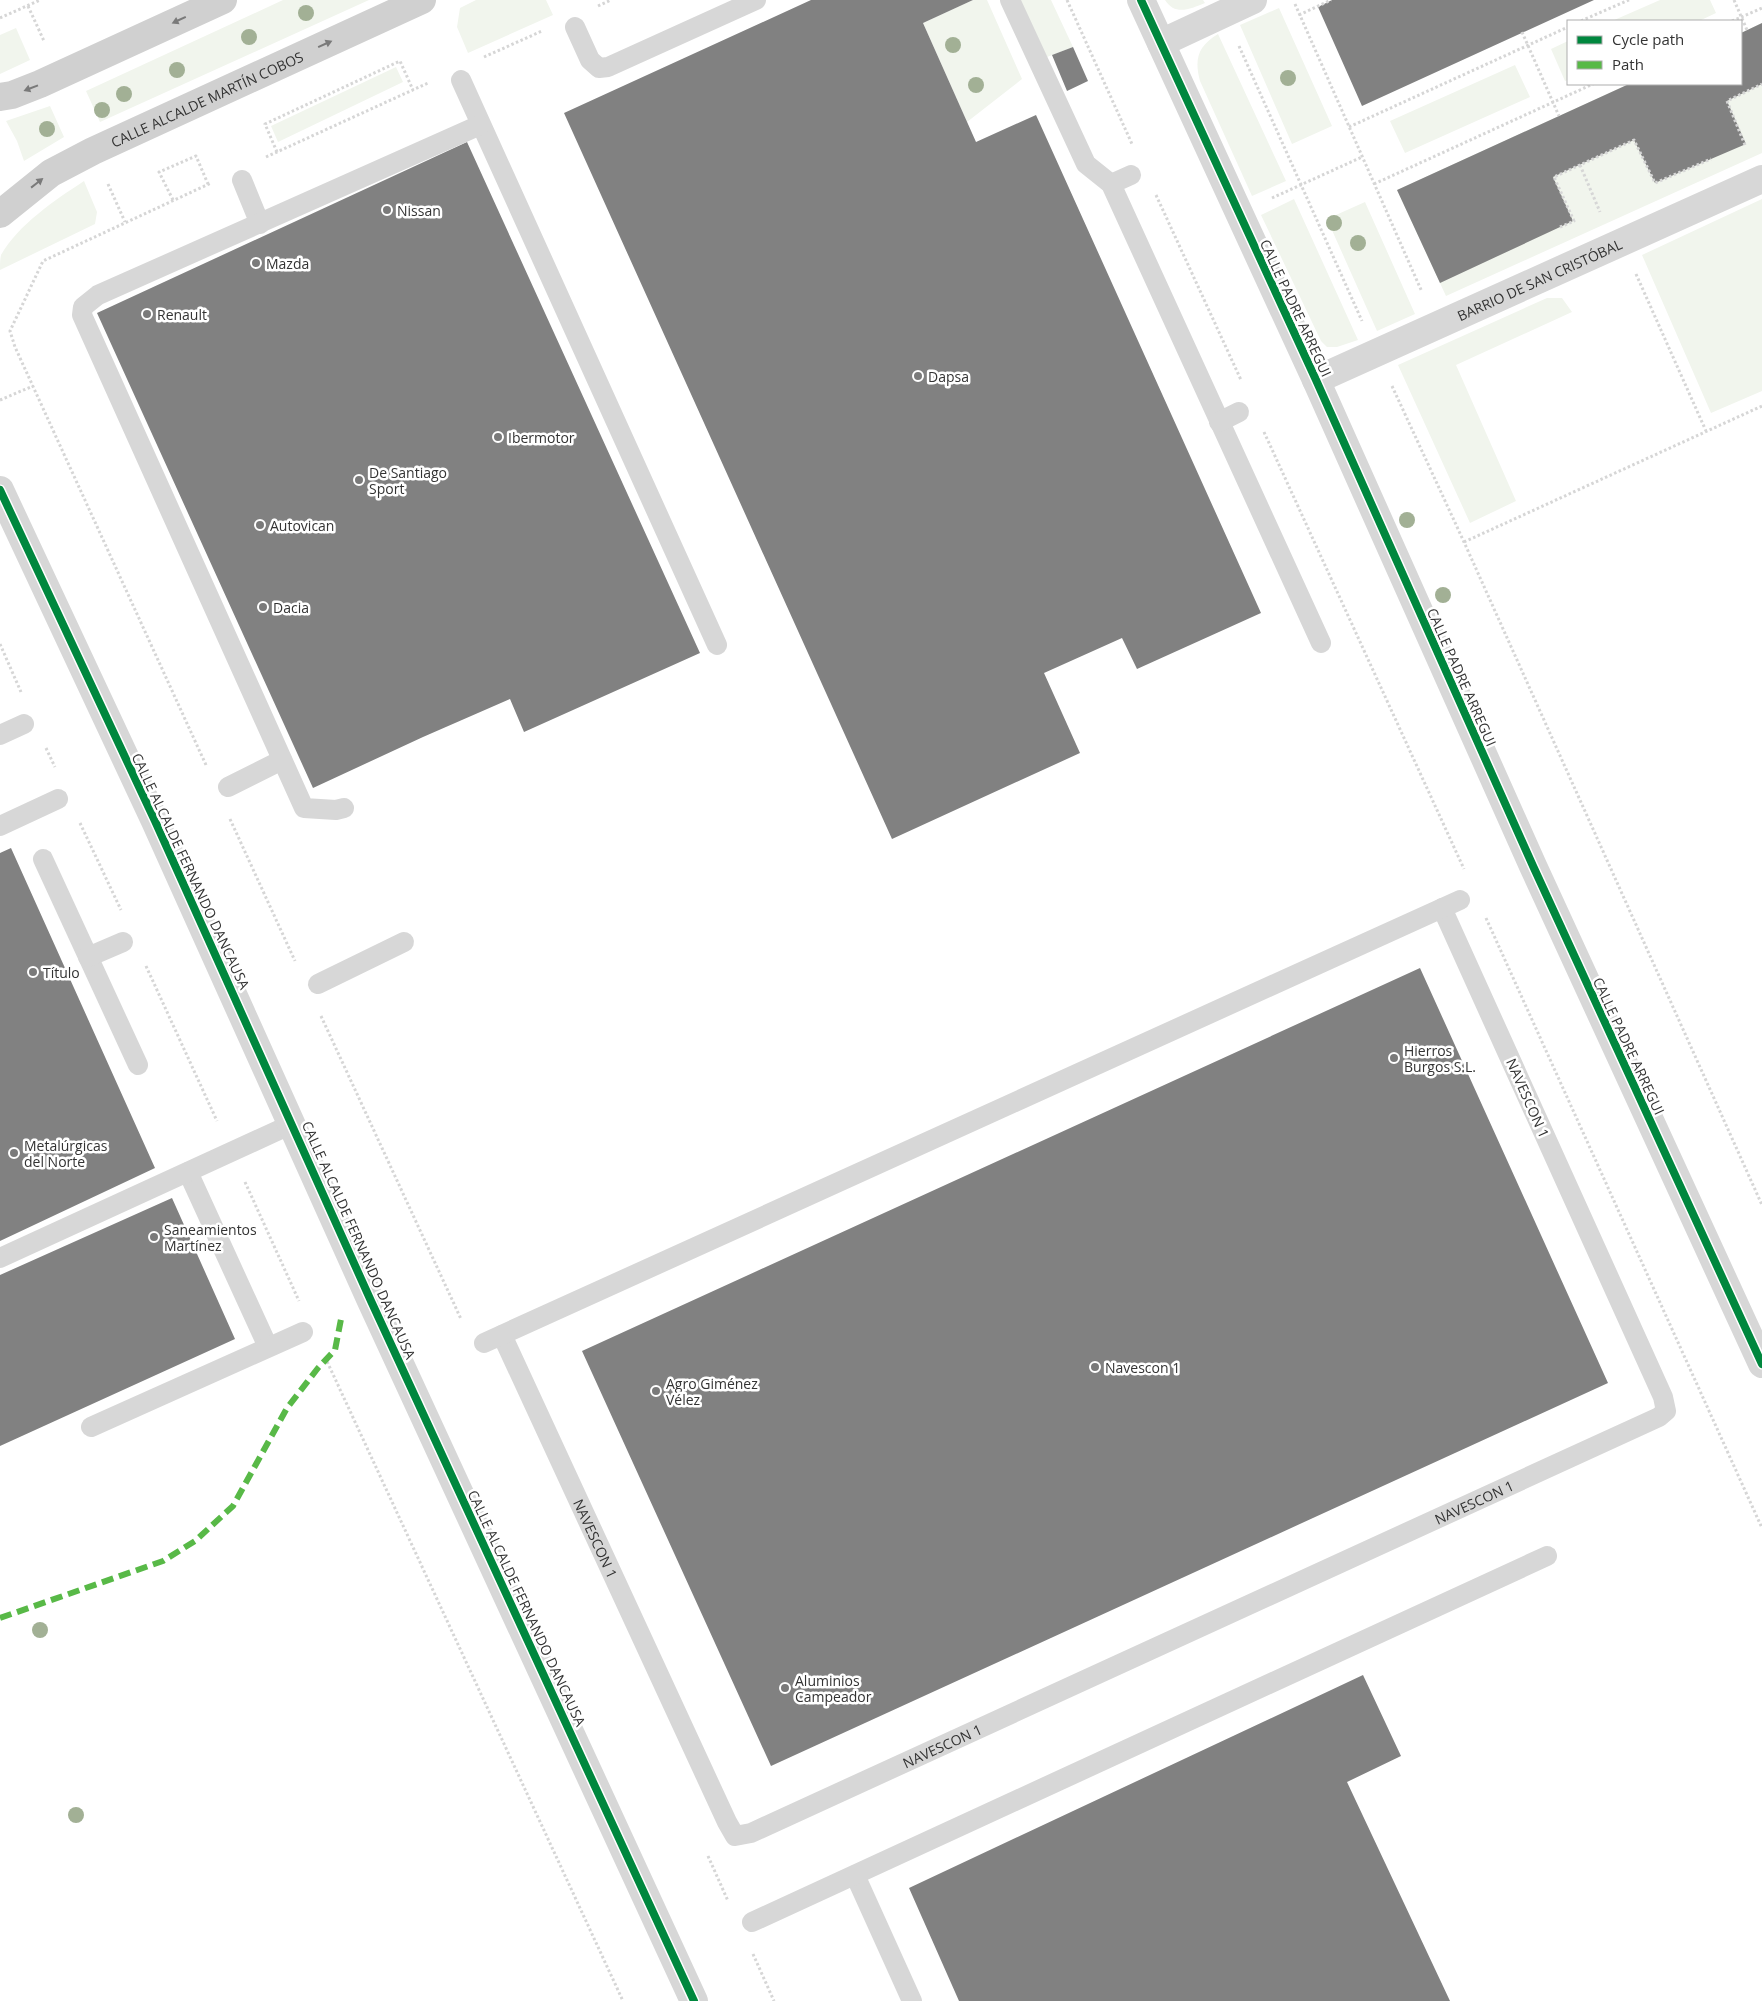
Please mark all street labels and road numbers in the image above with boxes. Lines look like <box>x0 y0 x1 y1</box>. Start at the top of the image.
street label: CALLE ALCALDE MARTÍN COBOS <box>107 46 306 151</box>
street label: BARRIO DE SAN CRISTÓBAL <box>1454 234 1625 325</box>
street label: CALLE PADRE ARREGUI <box>1256 236 1336 380</box>
street label: CALLE PADRE ARREGUI <box>1423 605 1501 749</box>
street label: CALLE ALCALDE FERNANDO DANCAUSA <box>128 750 254 992</box>
street label: CALLE PADRE ARREGUI <box>1589 974 1669 1118</box>
street label: NAVESCON 1 <box>1502 1055 1554 1141</box>
street label: CALLE ALCALDE FERNANDO DANCAUSA <box>298 1118 420 1362</box>
street label: NAVESCON 1 <box>1431 1475 1517 1528</box>
street label: CALLE ALCALDE FERNANDO DANCAUSA <box>464 1487 590 1729</box>
street label: NAVESCON 1 <box>569 1496 622 1581</box>
street label: NAVESCON 1 <box>899 1719 985 1772</box>

